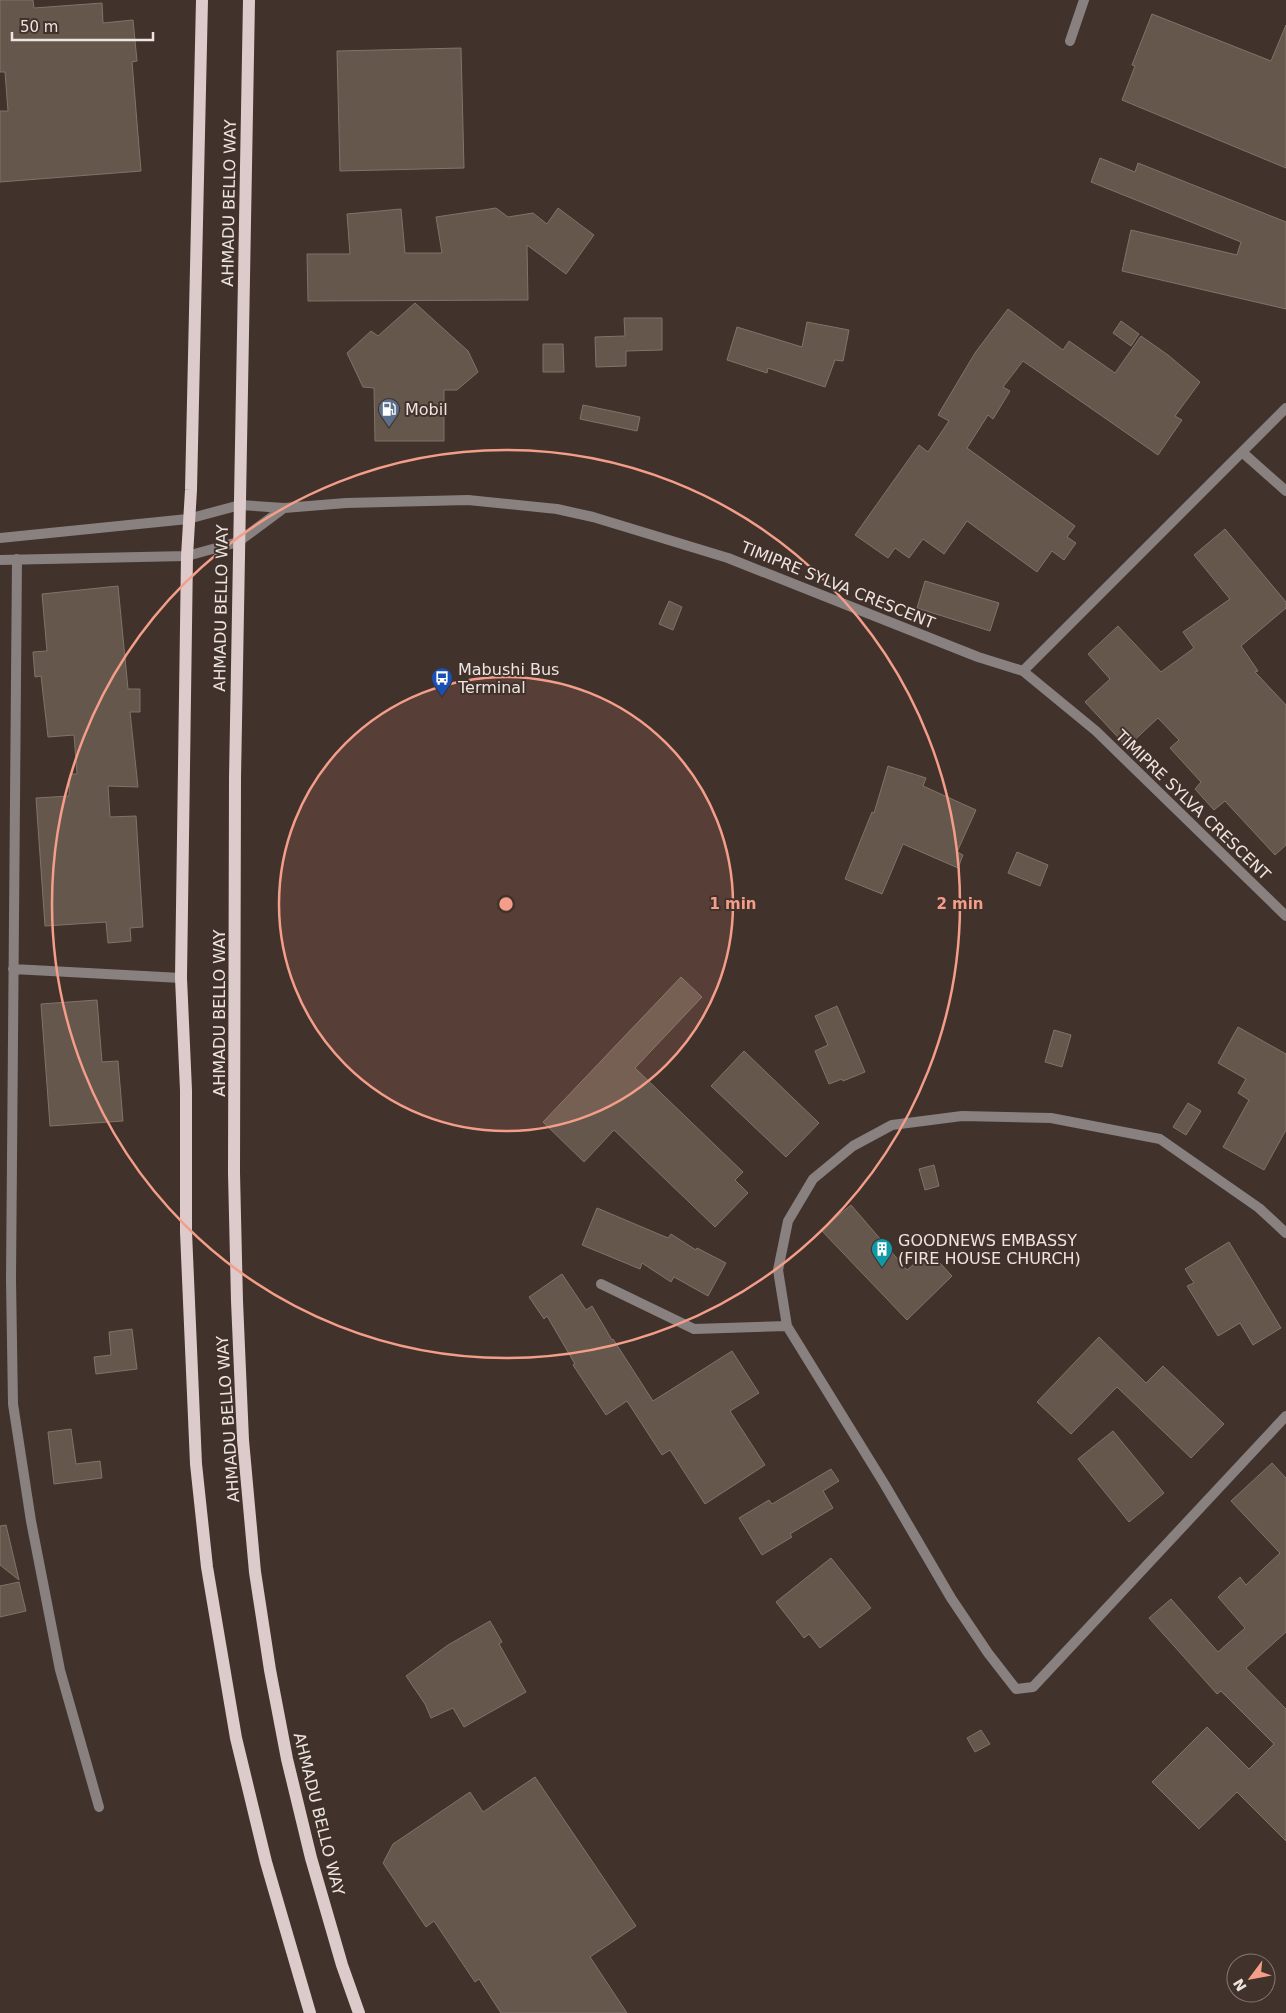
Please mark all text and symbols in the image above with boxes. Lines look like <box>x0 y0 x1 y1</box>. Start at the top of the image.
scale bar <box>12 10 154 42</box>
text: 50 m <box>20 18 58 36</box>
street label: AHMADU BELLO WAY <box>218 119 240 287</box>
fuel station icon: Mobil <box>377 397 401 428</box>
place label: Mobil <box>405 400 448 419</box>
street label: AHMADU BELLO WAY <box>210 524 232 692</box>
street label: TIMIPRE SYLVA CRESCENT <box>737 537 938 633</box>
place label: Mabushi Bus Terminal <box>457 660 559 697</box>
bus stop icon: Mabushi Bus Terminal <box>430 666 454 697</box>
street label: TIMIPRE SYLVA CRESCENT <box>1111 725 1274 884</box>
centre of rings <box>497 895 515 913</box>
text: 1 min <box>709 895 757 913</box>
text: 2 min <box>936 895 984 913</box>
street label: AHMADU BELLO WAY <box>210 929 229 1097</box>
place label: GOODNEWS EMBASSY (FIRE HOUSE CHURCH) <box>898 1231 1081 1268</box>
building icon: GOODNEWS EMBASSY (FIRE HOUSE CHURCH) <box>870 1237 894 1268</box>
street label: AHMADU BELLO WAY <box>213 1335 243 1503</box>
street label: AHMADU BELLO WAY <box>290 1731 349 1898</box>
north arrow <box>1226 1953 1276 2003</box>
text: N <box>1230 1976 1250 1994</box>

